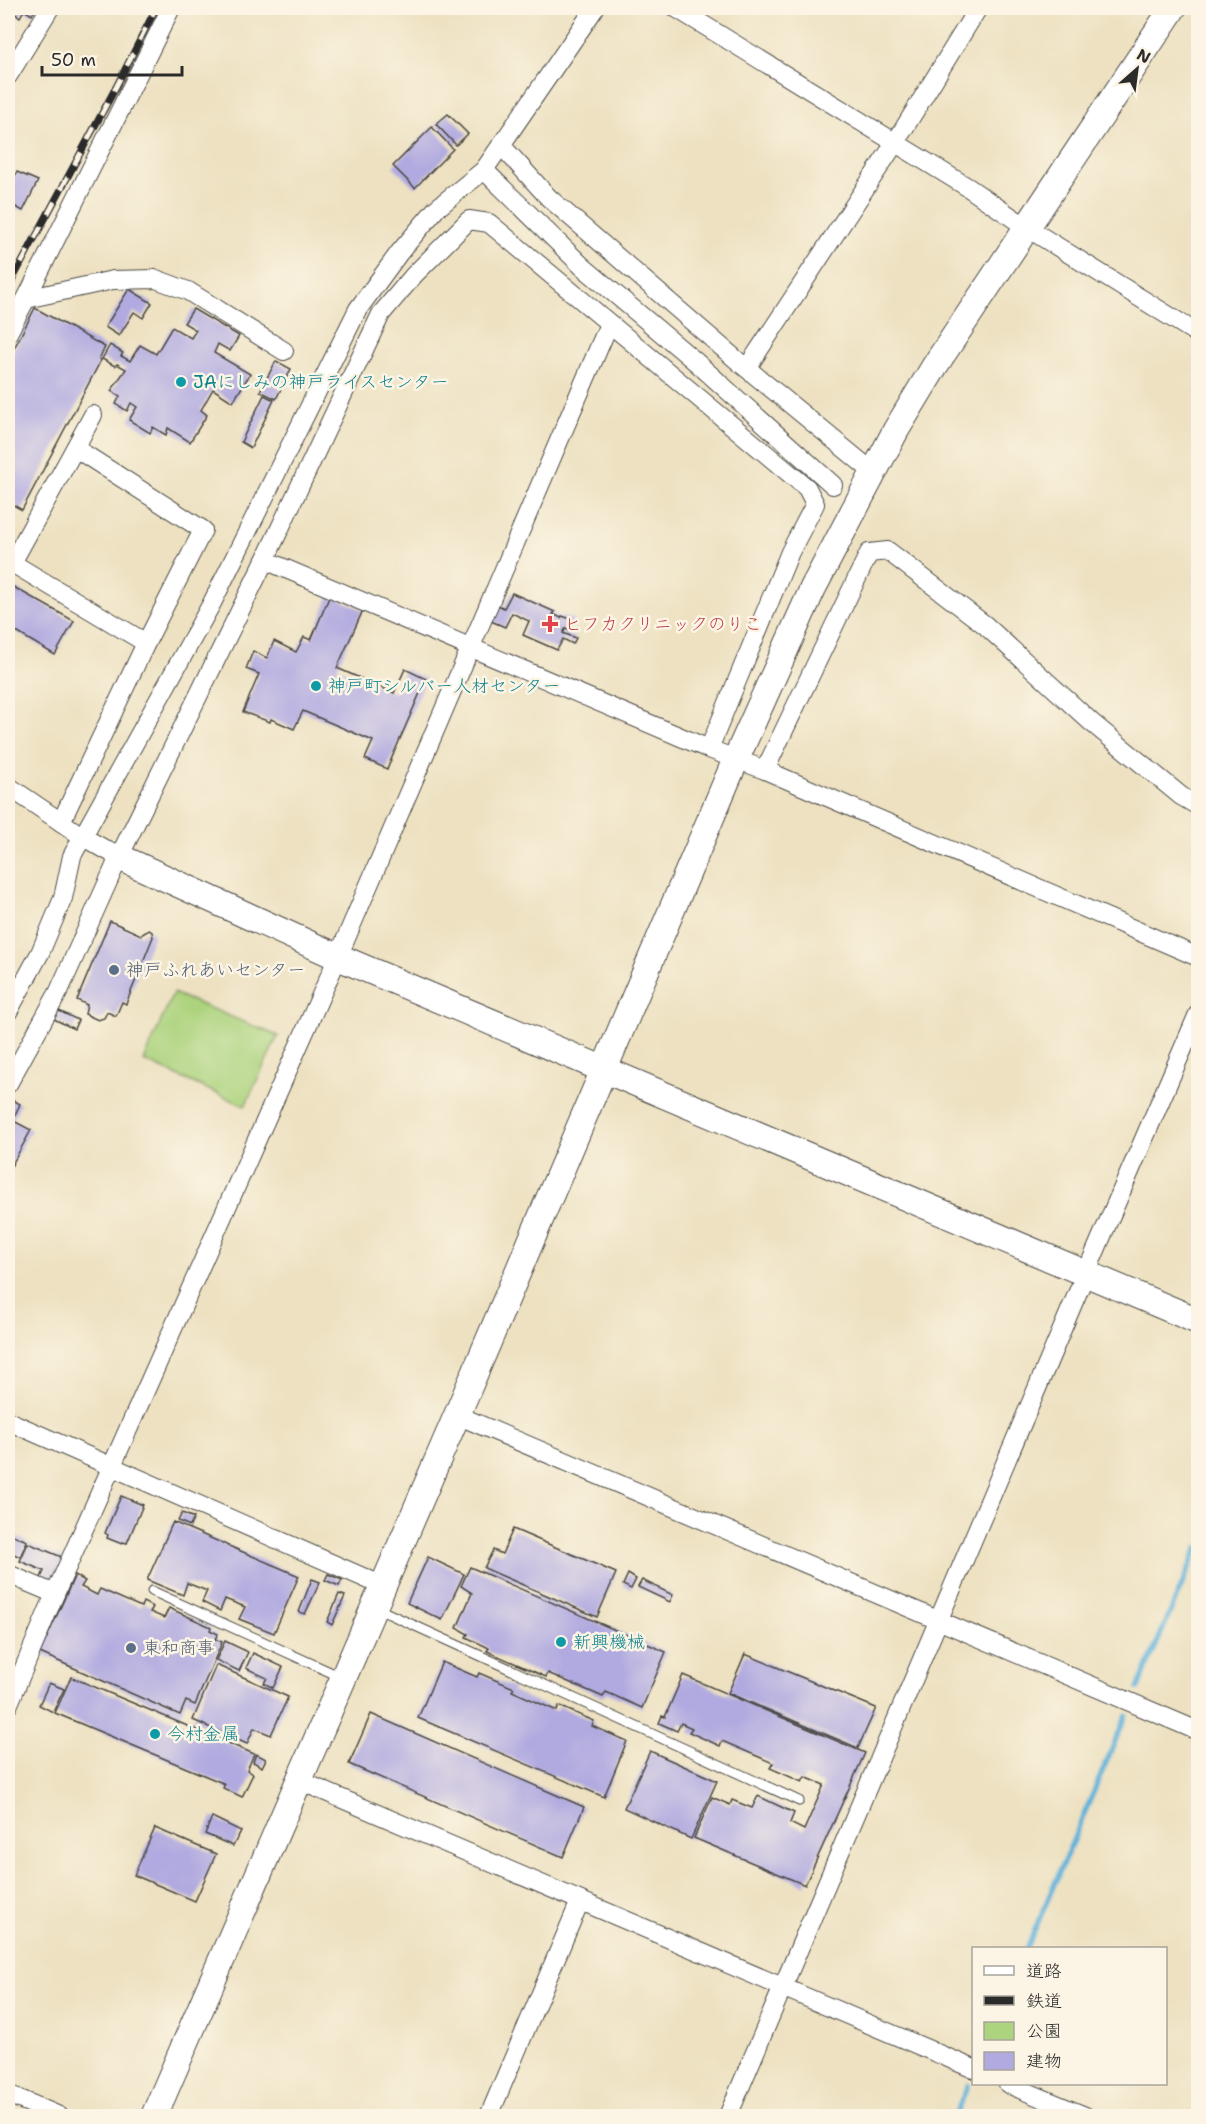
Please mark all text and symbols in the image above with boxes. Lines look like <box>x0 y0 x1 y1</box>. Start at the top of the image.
scale bar <box>42 39 182 77</box>
north arrow <box>1107 39 1167 99</box>
text: N <box>1133 44 1154 68</box>
text: 50 m <box>51 48 96 72</box>
place label: JAにしみの神戸ライスセンター <box>193 370 449 394</box>
marker: JAにしみの神戸ライスセンター <box>174 375 188 389</box>
place label: ヒフカクリニックのりこ <box>564 612 762 636</box>
marker: ヒフカクリニックのりこ <box>541 615 559 633</box>
place label: 神戸町シルバー人材センター <box>328 674 560 698</box>
marker: 神戸町シルバー人材センター <box>309 679 323 693</box>
place label: 神戸ふれあいセンター <box>126 958 305 982</box>
marker: 神戸ふれあいセンター <box>107 963 121 977</box>
place label: 新興機械 <box>573 1630 645 1654</box>
marker: 新興機械 <box>554 1635 568 1649</box>
place label: 東和商事 <box>143 1636 215 1660</box>
marker: 東和商事 <box>124 1641 138 1655</box>
place label: 今村金属 <box>167 1722 239 1746</box>
marker: 今村金属 <box>148 1727 162 1741</box>
legend <box>972 1947 1167 2085</box>
text: 道路 <box>1026 1959 1062 1983</box>
text: 鉄道 <box>1026 1989 1062 2013</box>
text: 公園 <box>1026 2019 1062 2043</box>
text: 建物 <box>1026 2049 1062 2073</box>

